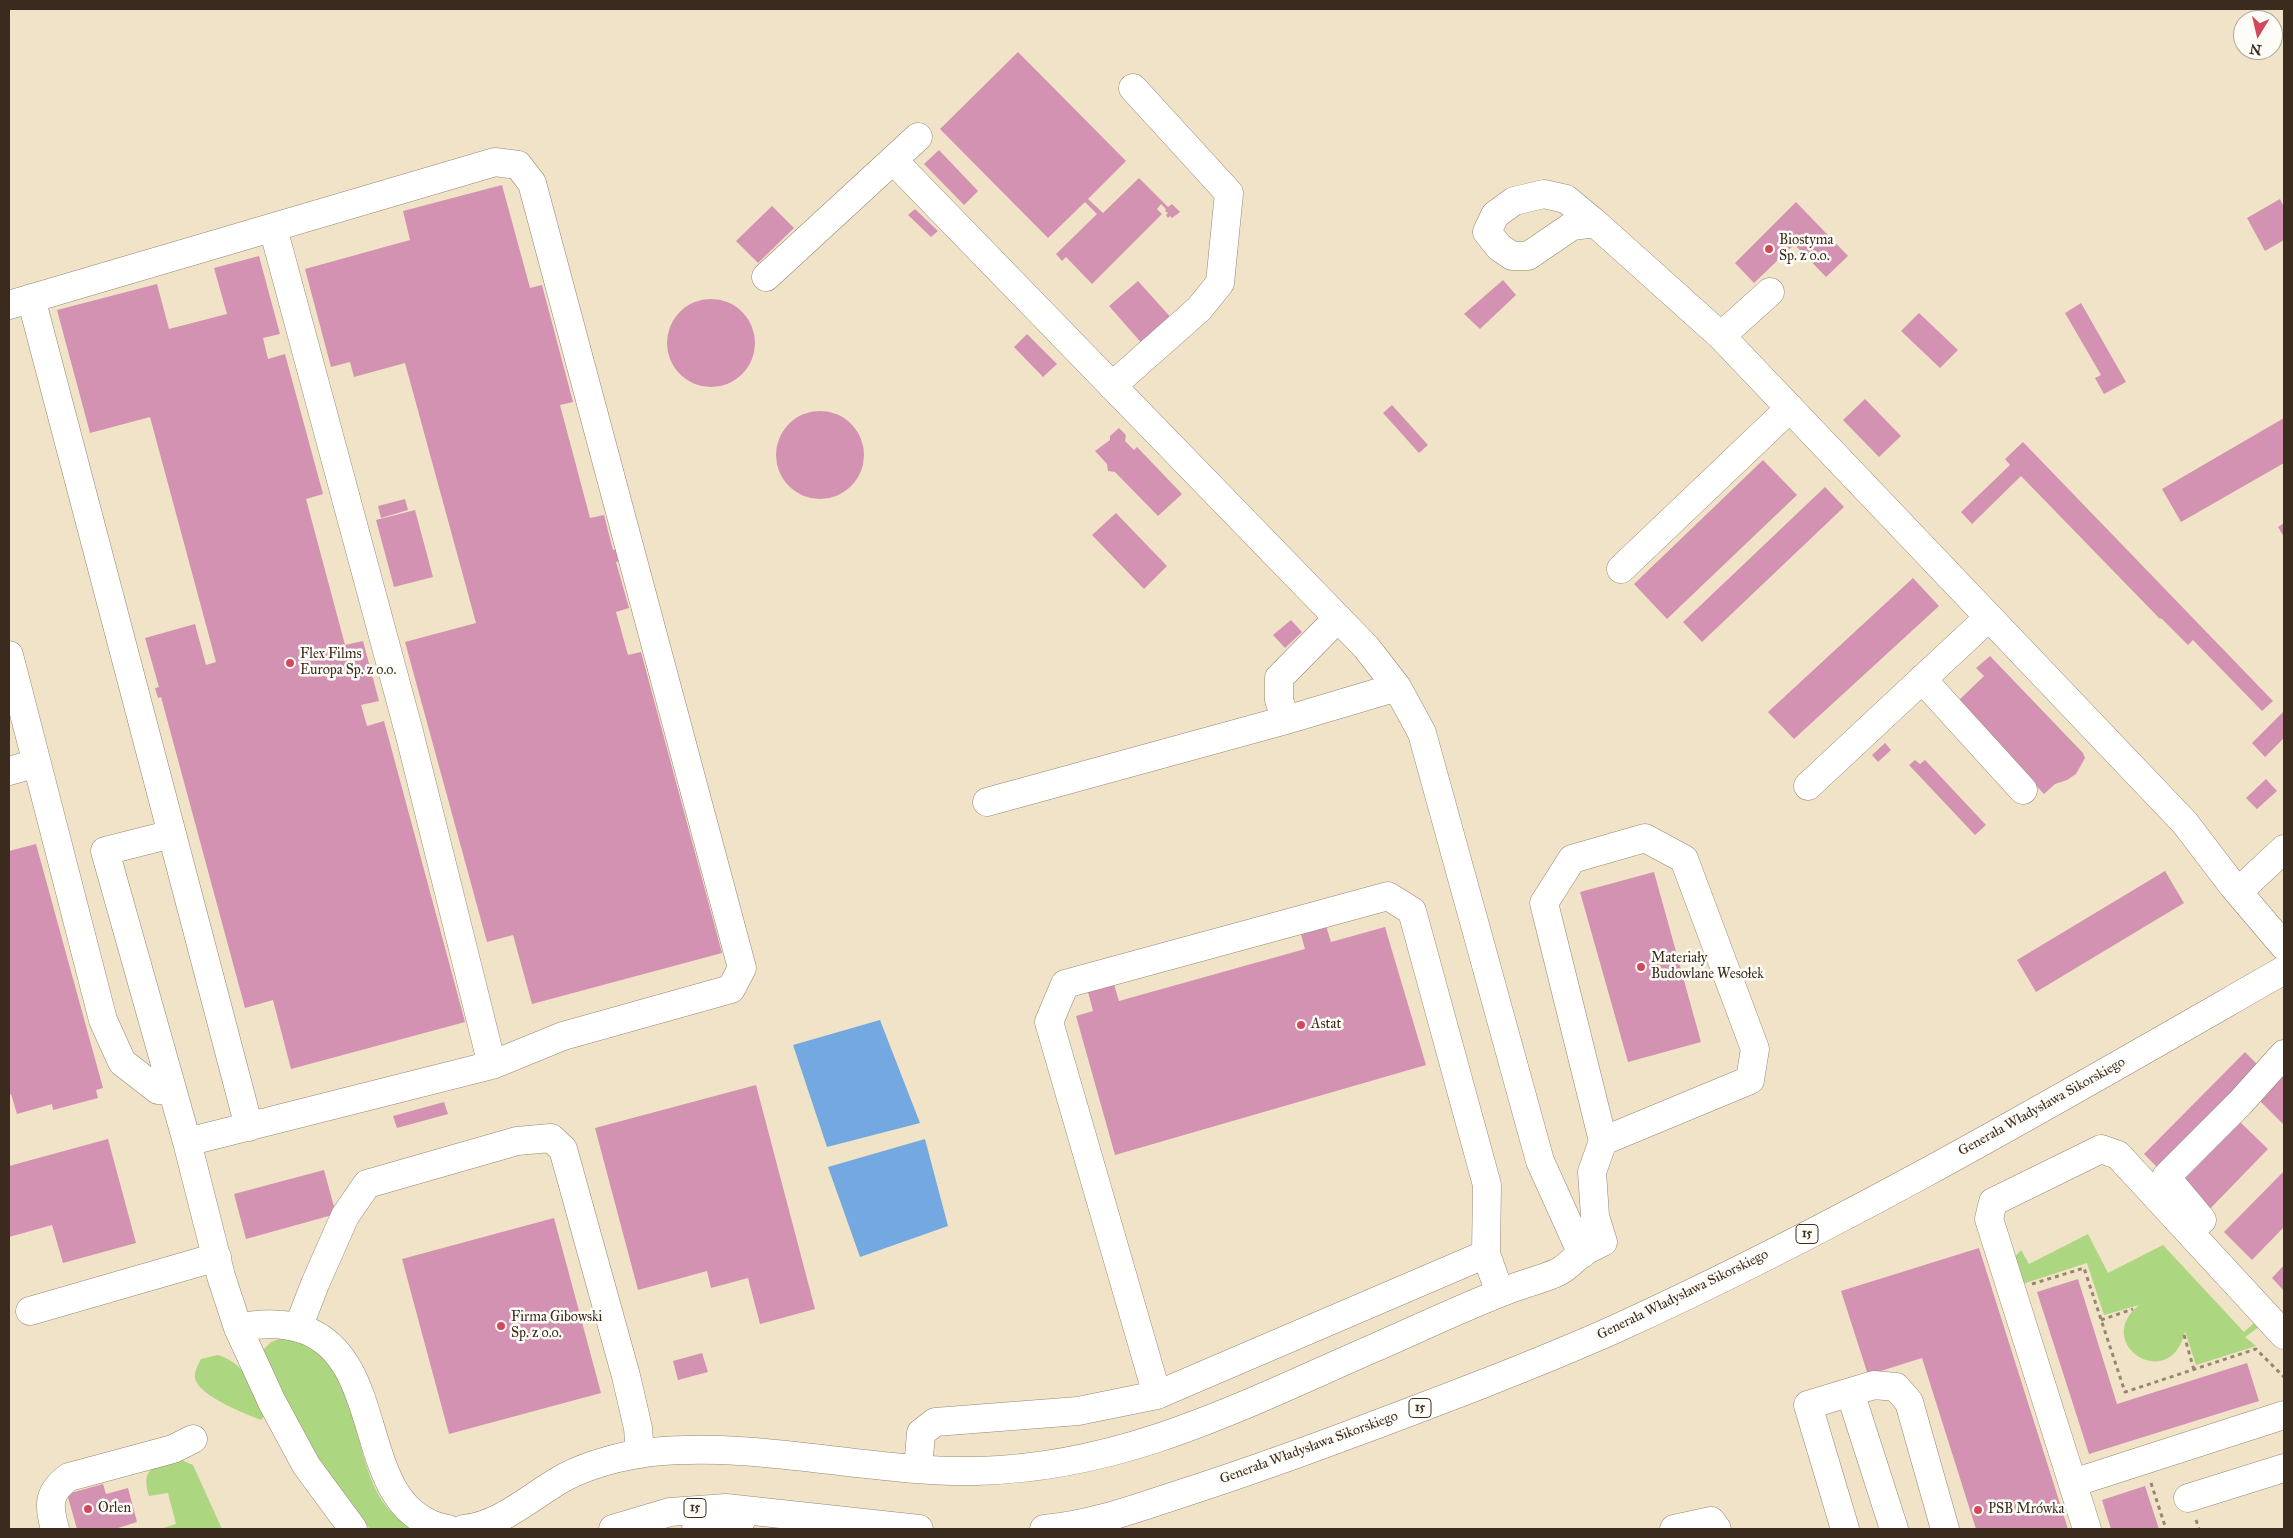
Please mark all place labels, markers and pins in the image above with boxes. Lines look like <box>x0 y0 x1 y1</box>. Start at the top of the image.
place label: Biostyma Sp. z o.o. <box>1779 233 1833 266</box>
marker: Biostyma Sp. z o.o. <box>1763 243 1775 255</box>
place label: Flex Films Europa Sp. z o.o. <box>300 647 396 680</box>
marker: Flex Films Europa Sp. z o.o. <box>284 657 296 669</box>
place label: Materiały Budowlane Wesołek <box>1651 951 1764 984</box>
marker: Materiały Budowlane Wesołek <box>1635 961 1647 973</box>
place label: Astat <box>1311 1017 1341 1033</box>
marker: Astat <box>1295 1019 1307 1031</box>
place label: Firma Gibowski Sp. z o.o. <box>511 1310 602 1342</box>
marker: Firma Gibowski Sp. z o.o. <box>495 1320 507 1332</box>
place label: Orlen <box>98 1501 131 1517</box>
place label: PSB Mrówka <box>1988 1502 2065 1518</box>
marker: Orlen <box>82 1503 94 1515</box>
marker: PSB Mrówka <box>1972 1504 1984 1516</box>

